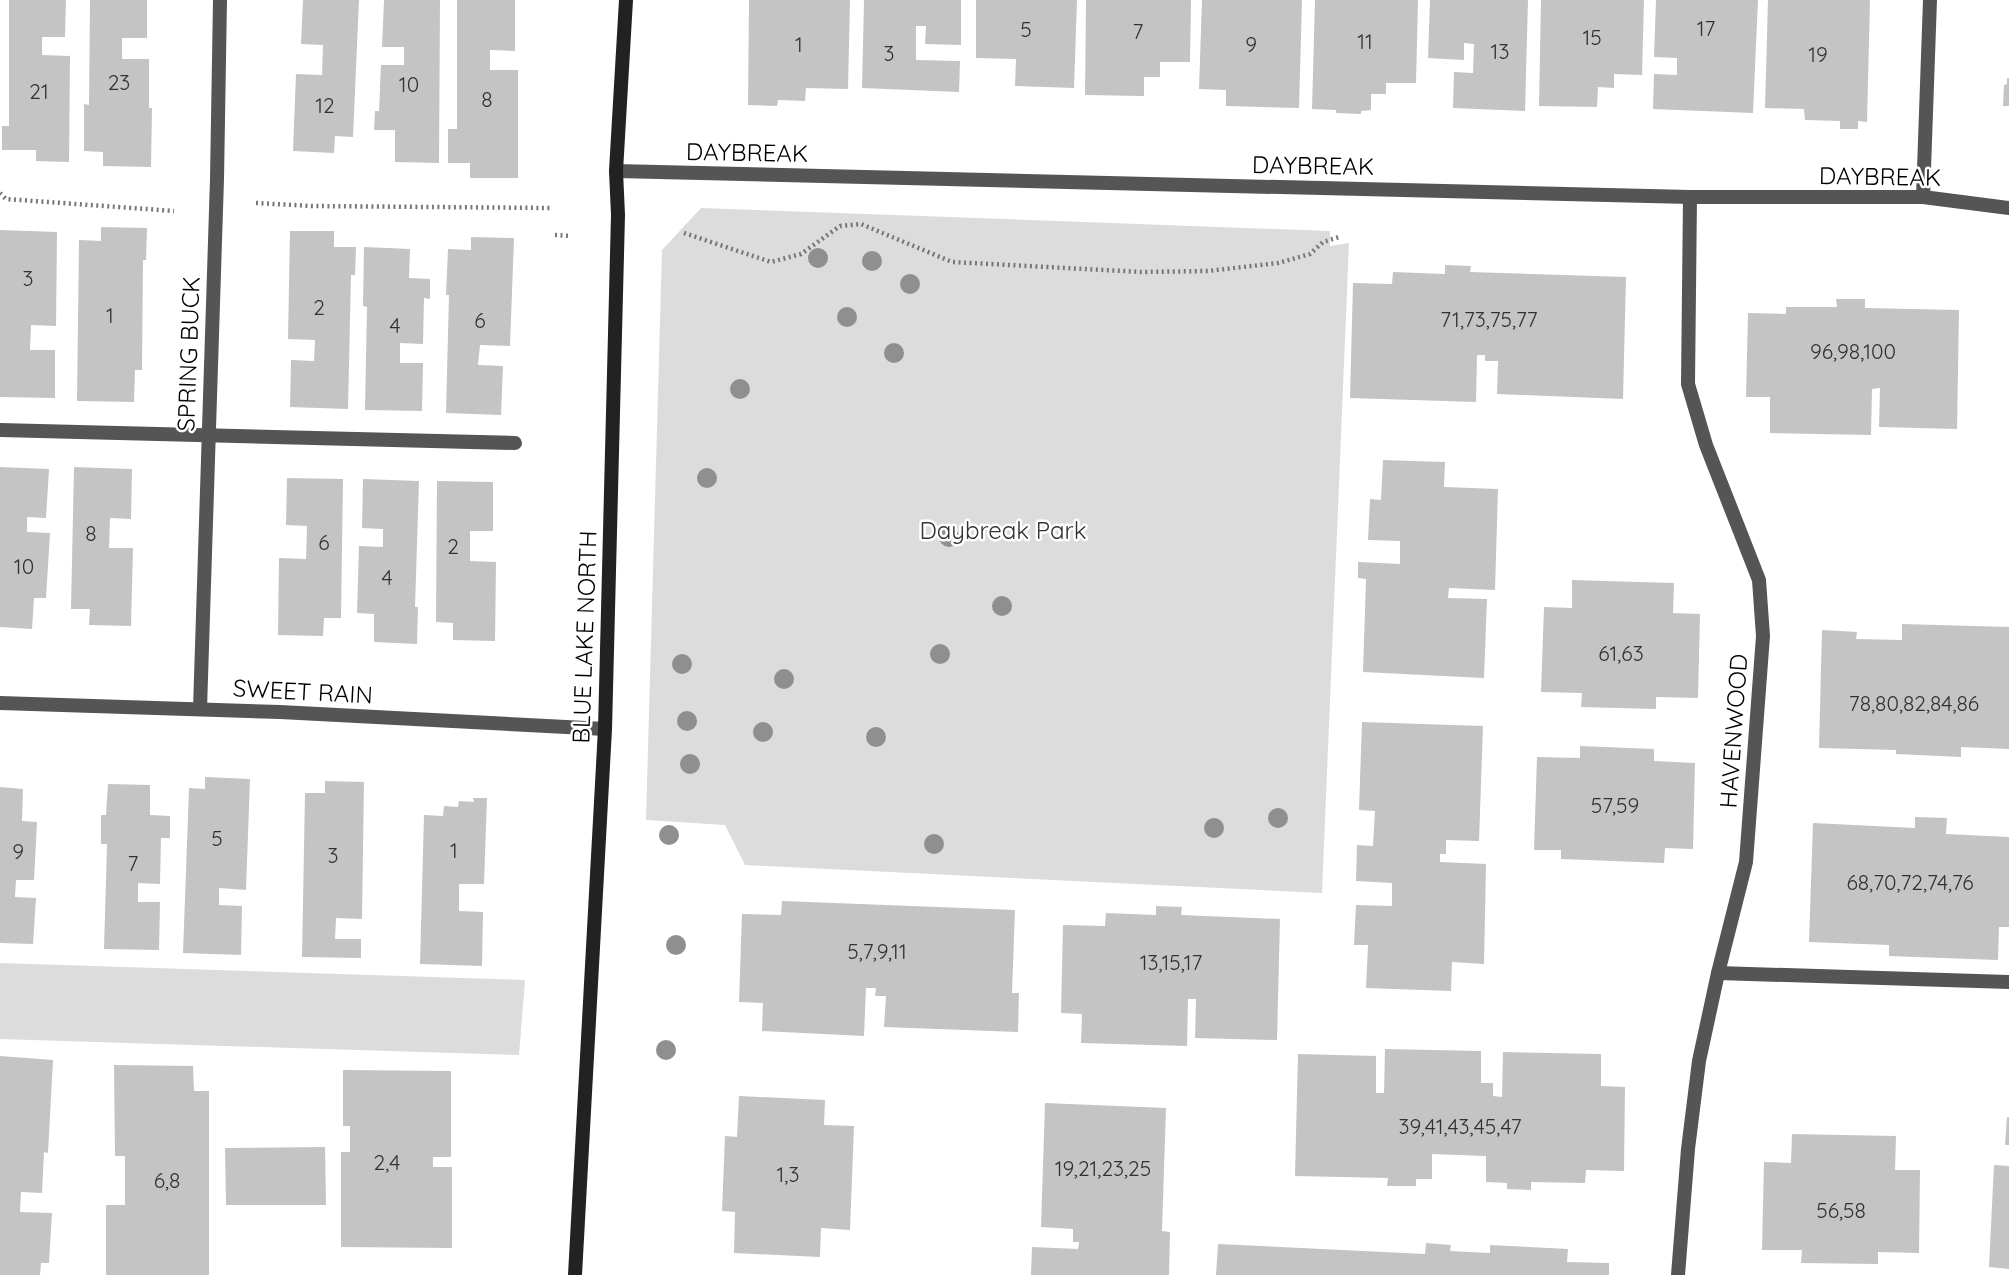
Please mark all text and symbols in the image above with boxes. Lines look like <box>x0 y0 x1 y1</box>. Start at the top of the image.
house number: 17 <box>1697 15 1715 41</box>
house number: 5 <box>1020 16 1032 42</box>
house number: 7 <box>1133 18 1144 44</box>
house number: 15 <box>1582 24 1602 50</box>
house number: 11 <box>1357 28 1373 54</box>
house number: 1 <box>795 31 803 57</box>
house number: 9 <box>1245 31 1257 57</box>
house number: 13 <box>1491 38 1509 64</box>
house number: 3 <box>883 40 895 66</box>
house number: 19 <box>1808 41 1828 67</box>
house number: 23 <box>108 69 130 95</box>
house number: 10 <box>399 71 419 97</box>
house number: 21 <box>29 78 49 104</box>
house number: 8 <box>481 86 493 112</box>
house number: 12 <box>315 92 335 118</box>
street label: DAYBREAK <box>686 136 808 168</box>
street label: DAYBREAK <box>1252 149 1374 181</box>
street label: DAYBREAK <box>1819 160 1941 192</box>
house number: 3 <box>22 265 34 291</box>
street label: SPRING BUCK <box>170 276 206 432</box>
house number: 2 <box>313 294 325 320</box>
house number: 1 <box>106 302 114 328</box>
house number: 71,73,75,77 <box>1440 306 1538 332</box>
house number: 6 <box>474 307 486 333</box>
house number: 4 <box>389 312 401 338</box>
house number: 96,98,100 <box>1810 338 1896 364</box>
park label: Daybreak Park <box>919 515 1087 545</box>
house number: 8 <box>85 520 97 546</box>
house number: 6 <box>318 529 330 555</box>
street label: BLUE LAKE NORTH <box>565 530 603 744</box>
house number: 2 <box>447 533 459 559</box>
house number: 10 <box>14 553 34 579</box>
house number: 4 <box>381 564 393 590</box>
house number: 61,63 <box>1598 640 1644 666</box>
street label: HAVENWOOD <box>1713 653 1753 809</box>
street label: SWEET RAIN <box>232 672 374 710</box>
house number: 78,80,82,84,86 <box>1849 690 1979 716</box>
house number: 57,59 <box>1591 792 1639 818</box>
house number: 5 <box>211 825 223 851</box>
house number: 1 <box>450 837 458 863</box>
house number: 9 <box>12 838 24 864</box>
house number: 3 <box>327 842 339 868</box>
house number: 7 <box>128 850 139 876</box>
house number: 68,70,72,74,76 <box>1846 869 1974 895</box>
house number: 5,7,9,11 <box>847 938 907 964</box>
house number: 13,15,17 <box>1140 949 1203 975</box>
house number: 39,41,43,45,47 <box>1398 1113 1522 1139</box>
house number: 2,4 <box>374 1149 400 1175</box>
house number: 19,21,23,25 <box>1055 1155 1151 1181</box>
house number: 1,3 <box>777 1161 799 1187</box>
house number: 6,8 <box>154 1167 180 1193</box>
house number: 56,58 <box>1816 1197 1866 1223</box>

